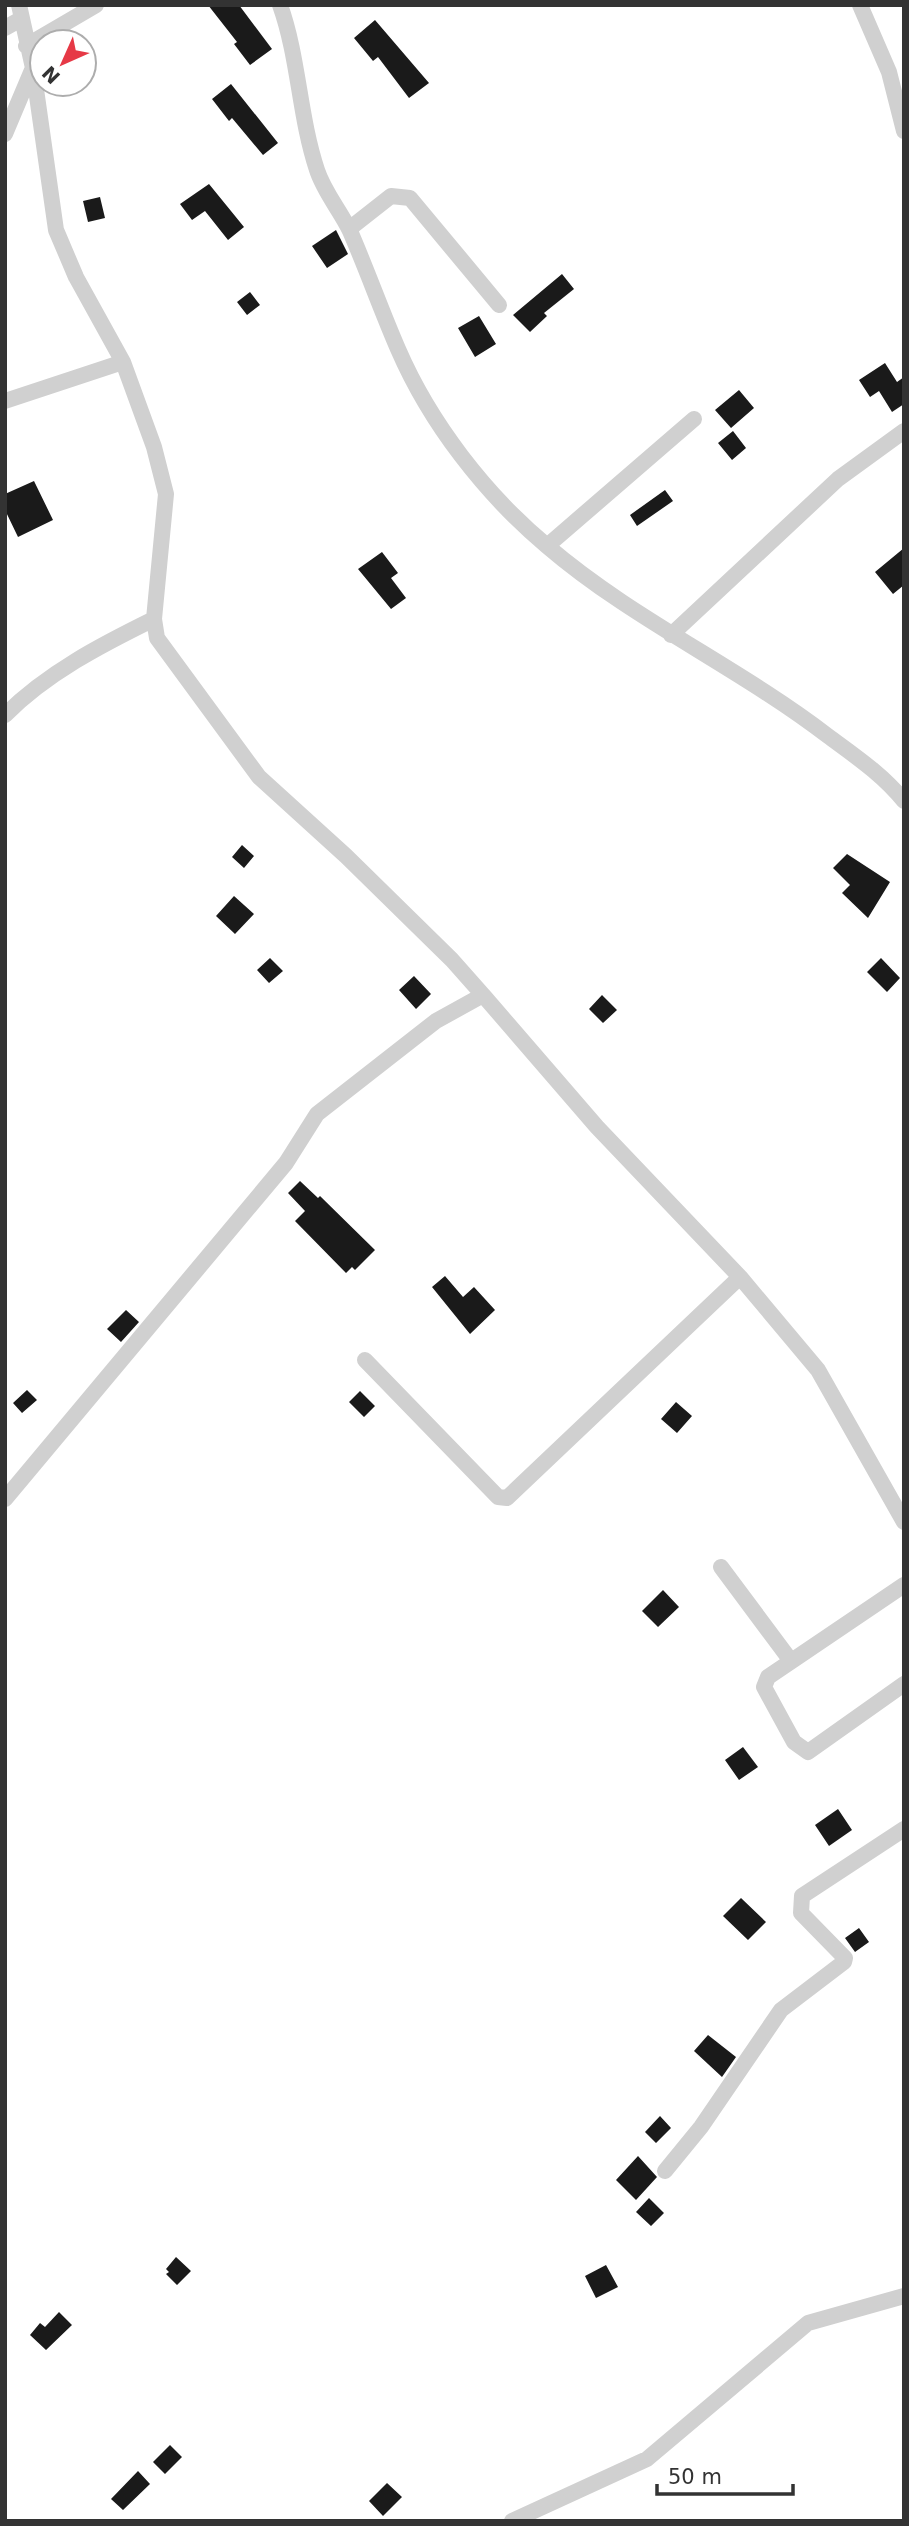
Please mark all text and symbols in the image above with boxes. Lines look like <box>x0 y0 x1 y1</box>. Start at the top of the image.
north arrow <box>28 28 98 98</box>
text: N <box>38 62 64 88</box>
scale bar <box>657 2452 794 2496</box>
text: 50 m <box>668 2465 722 2489</box>

